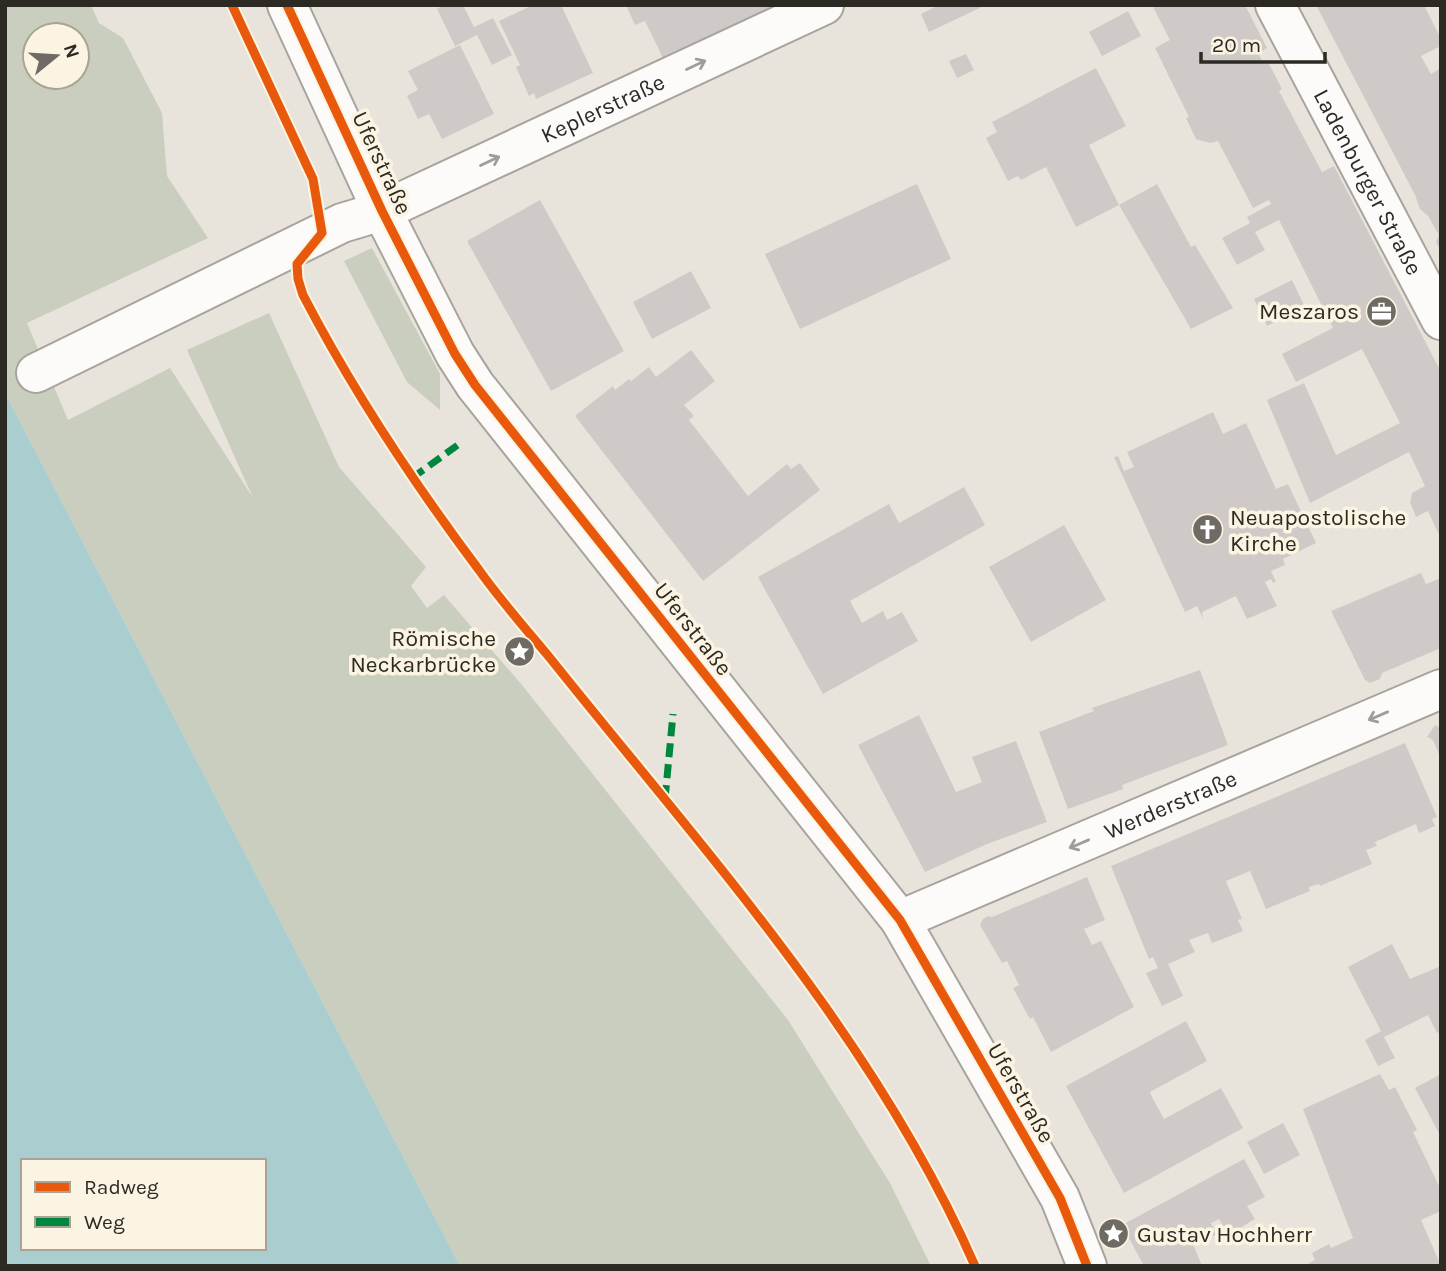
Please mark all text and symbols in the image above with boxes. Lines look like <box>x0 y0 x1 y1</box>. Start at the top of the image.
north arrow <box>21 21 91 91</box>
scale bar <box>1201 21 1325 65</box>
text: 20 m <box>1212 33 1261 57</box>
text: N <box>59 41 84 61</box>
one-way arrow <box>685 58 706 72</box>
street label: Keplerstraße <box>536 68 669 149</box>
street label: Ladenburger Straße <box>1308 84 1428 280</box>
street label: Uferstraße <box>346 107 418 219</box>
one-way arrow <box>479 153 500 166</box>
office icon: Meszaros <box>1365 294 1399 328</box>
place label: Meszaros <box>1259 298 1359 325</box>
place label: Neuapostolische Kirche <box>1230 504 1406 557</box>
church icon: Neuapostolische Kirche <box>1190 513 1224 547</box>
street label: Uferstraße <box>648 577 738 681</box>
place label: Römische Neckarbrücke <box>350 625 496 678</box>
place icon: Römische Neckarbrücke <box>502 634 536 668</box>
one-way arrow <box>1368 710 1389 723</box>
street label: Werderstraße <box>1100 764 1241 845</box>
one-way arrow <box>1068 838 1090 851</box>
street label: Uferstraße <box>982 1038 1060 1148</box>
legend <box>21 1159 266 1250</box>
text: Radweg <box>84 1175 159 1199</box>
text: Weg <box>84 1210 125 1234</box>
place icon: Gustav Hochherr <box>1097 1217 1131 1251</box>
place label: Gustav Hochherr <box>1137 1221 1313 1248</box>

